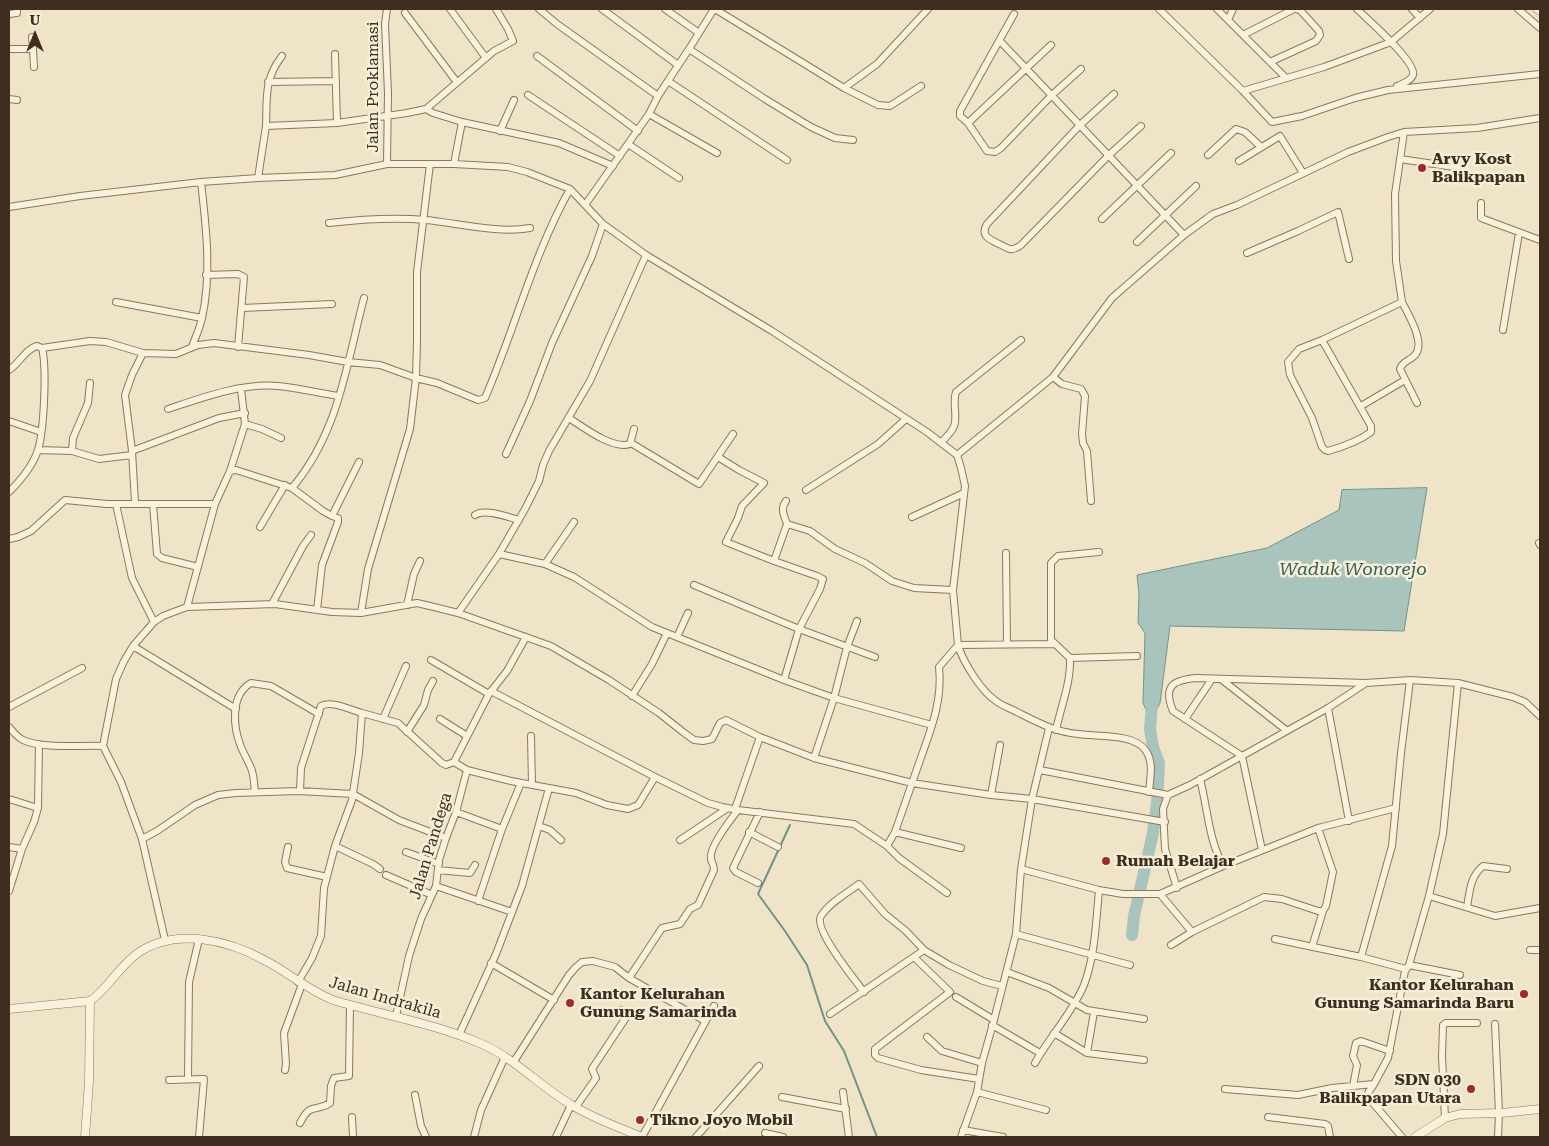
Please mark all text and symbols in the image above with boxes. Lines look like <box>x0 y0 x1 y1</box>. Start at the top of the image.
north arrow <box>10 10 60 60</box>
text: U <box>30 12 40 28</box>
street label: Jalan Proklamasi <box>363 21 383 153</box>
place label: Arvy Kost Balikpapan <box>1432 149 1525 187</box>
marker: Arvy Kost Balikpapan <box>1416 162 1428 174</box>
water label: Waduk Wonorejo <box>1279 559 1427 581</box>
street label: Jalan Pandega <box>406 790 456 902</box>
place label: Rumah Belajar <box>1116 851 1235 871</box>
marker: Rumah Belajar <box>1100 855 1112 867</box>
street label: Jalan Indrakila <box>327 973 443 1023</box>
place label: Kantor Kelurahan Gunung Samarinda Baru <box>1314 975 1514 1013</box>
place label: Kantor Kelurahan Gunung Samarinda <box>580 984 737 1022</box>
marker: Kantor Kelurahan Gunung Samarinda Baru <box>1518 988 1530 1000</box>
marker: Kantor Kelurahan Gunung Samarinda <box>564 997 576 1009</box>
place label: SDN 030 Balikpapan Utara <box>1319 1070 1461 1108</box>
marker: SDN 030 Balikpapan Utara <box>1465 1083 1477 1095</box>
place label: Tikno Joyo Mobil <box>650 1110 793 1130</box>
marker: Tikno Joyo Mobil <box>634 1114 646 1126</box>

